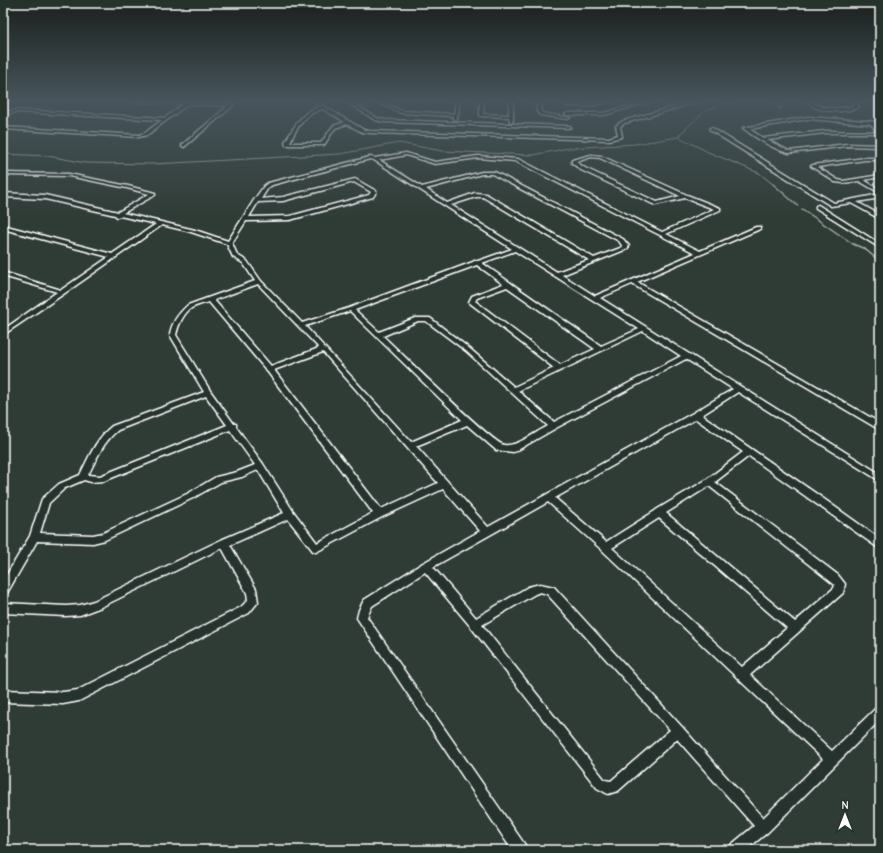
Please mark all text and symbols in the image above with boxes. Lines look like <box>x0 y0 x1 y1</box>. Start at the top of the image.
north arrow <box>825 795 865 835</box>
text: N <box>841 799 849 812</box>

